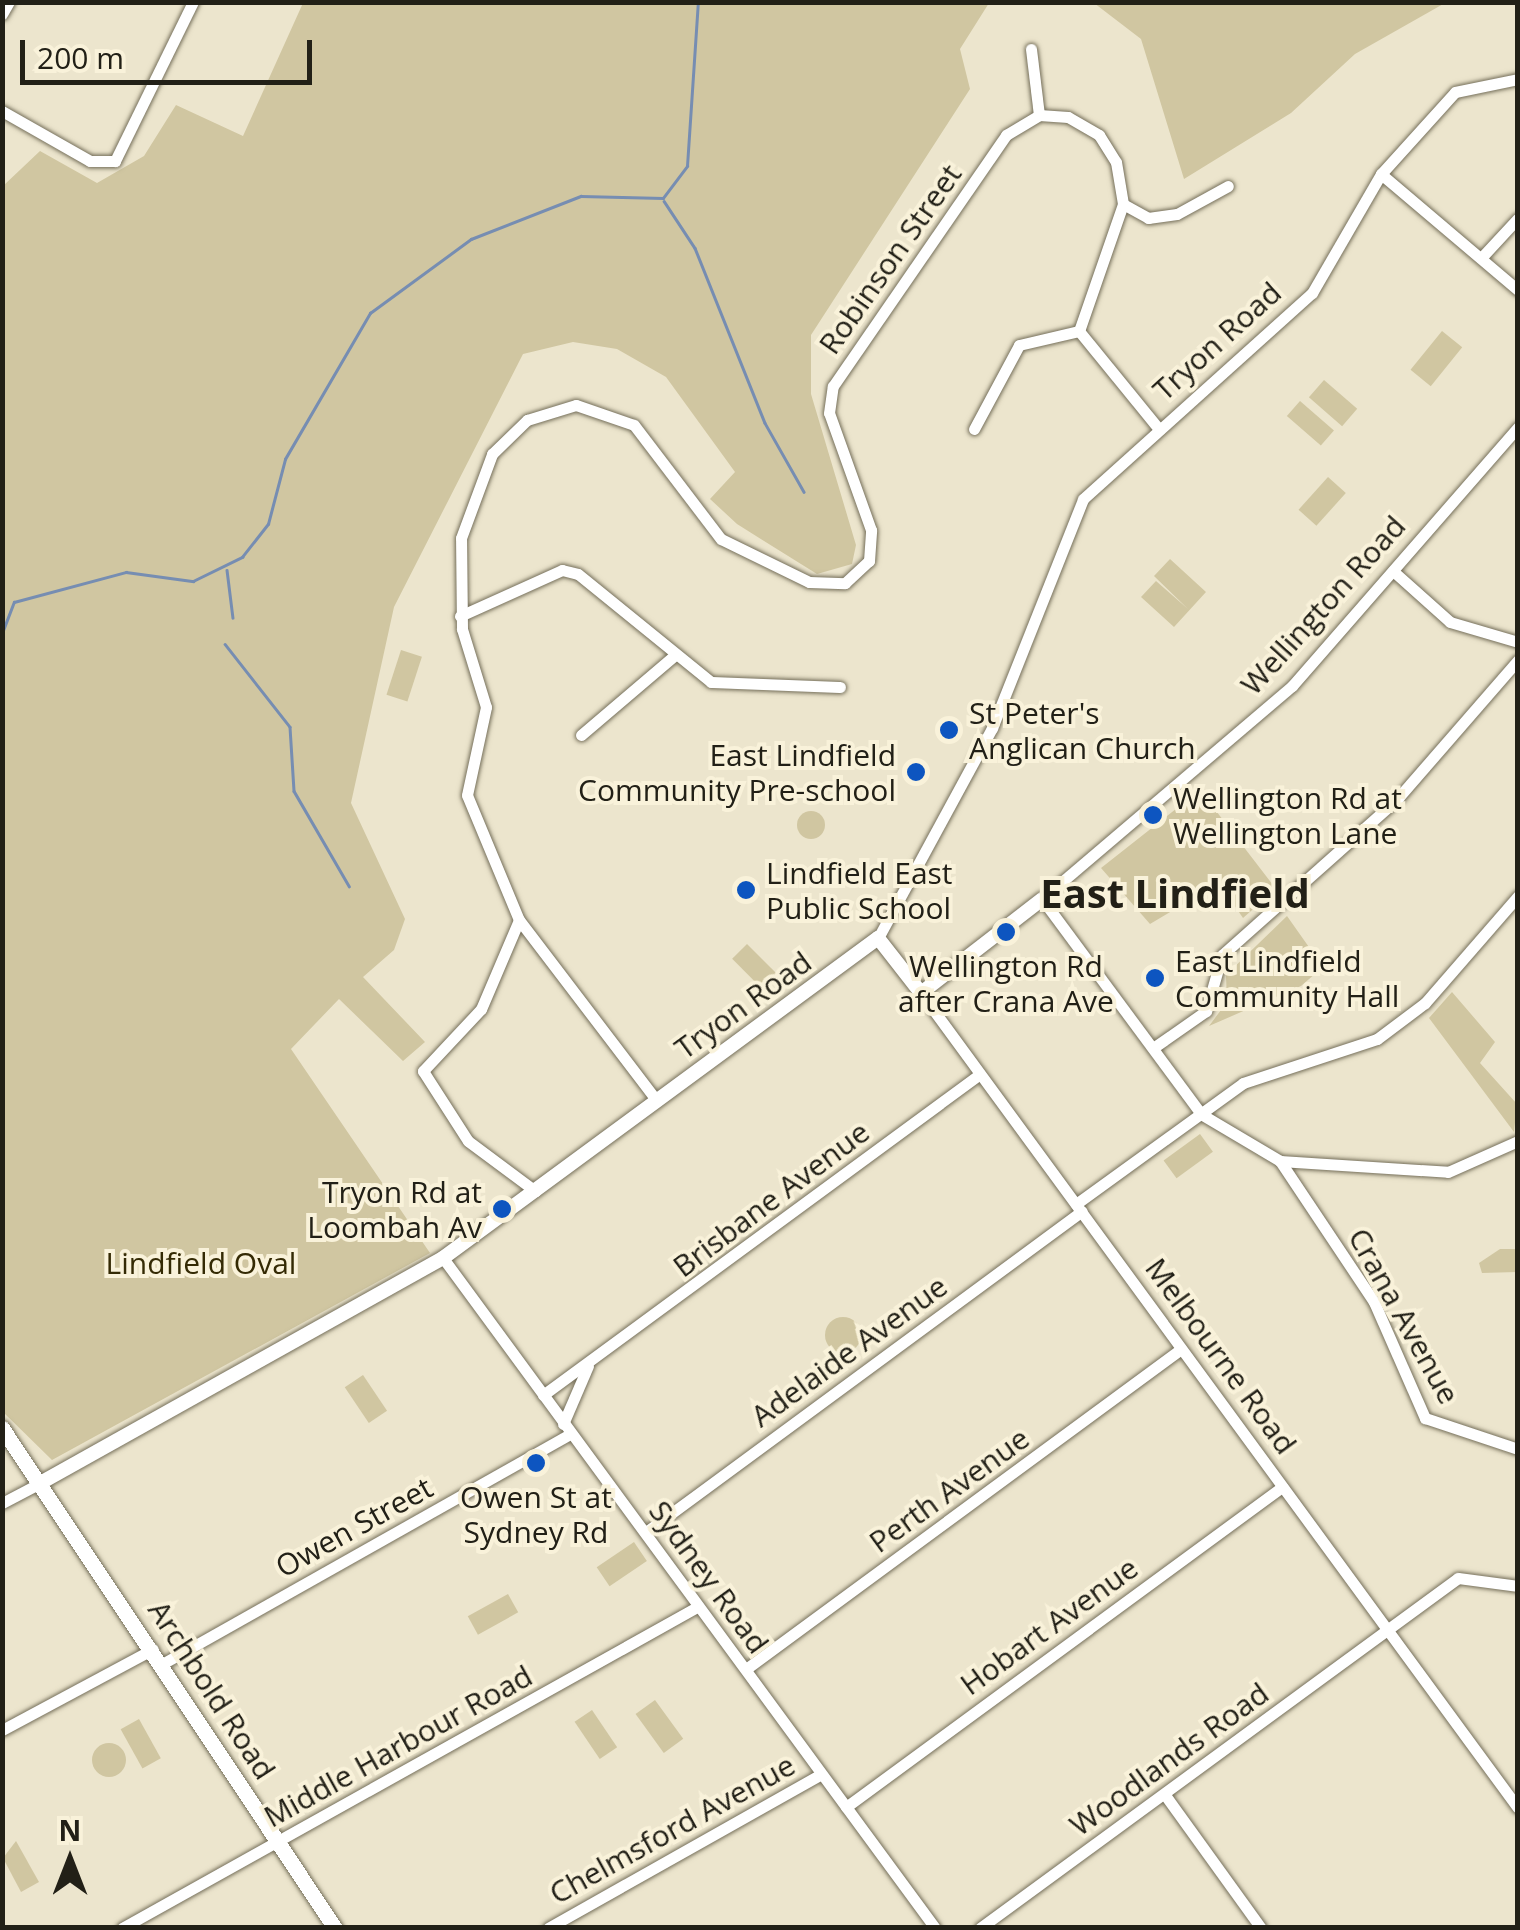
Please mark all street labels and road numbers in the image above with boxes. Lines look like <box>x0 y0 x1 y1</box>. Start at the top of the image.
street label: Robinson Street <box>811 157 969 361</box>
street label: Tryon Road <box>1146 274 1288 408</box>
street label: Wellington Road <box>1233 508 1413 702</box>
street label: Tryon Road <box>668 944 818 1066</box>
street label: Brisbane Avenue <box>666 1114 876 1284</box>
street label: Crana Avenue <box>1341 1222 1467 1410</box>
street label: Melbourne Road <box>1138 1251 1304 1461</box>
street label: Adelaide Avenue <box>744 1268 954 1434</box>
street label: Perth Avenue <box>862 1420 1036 1560</box>
street label: Owen Street <box>269 1469 439 1585</box>
street label: Sydney Road <box>642 1494 776 1660</box>
street label: Hobart Avenue <box>953 1550 1145 1702</box>
street label: Archbold Road <box>141 1594 283 1786</box>
street label: Middle Harbour Road <box>258 1657 538 1835</box>
street label: Woodlands Road <box>1063 1675 1275 1843</box>
street label: Chelmsford Avenue <box>543 1747 801 1911</box>

